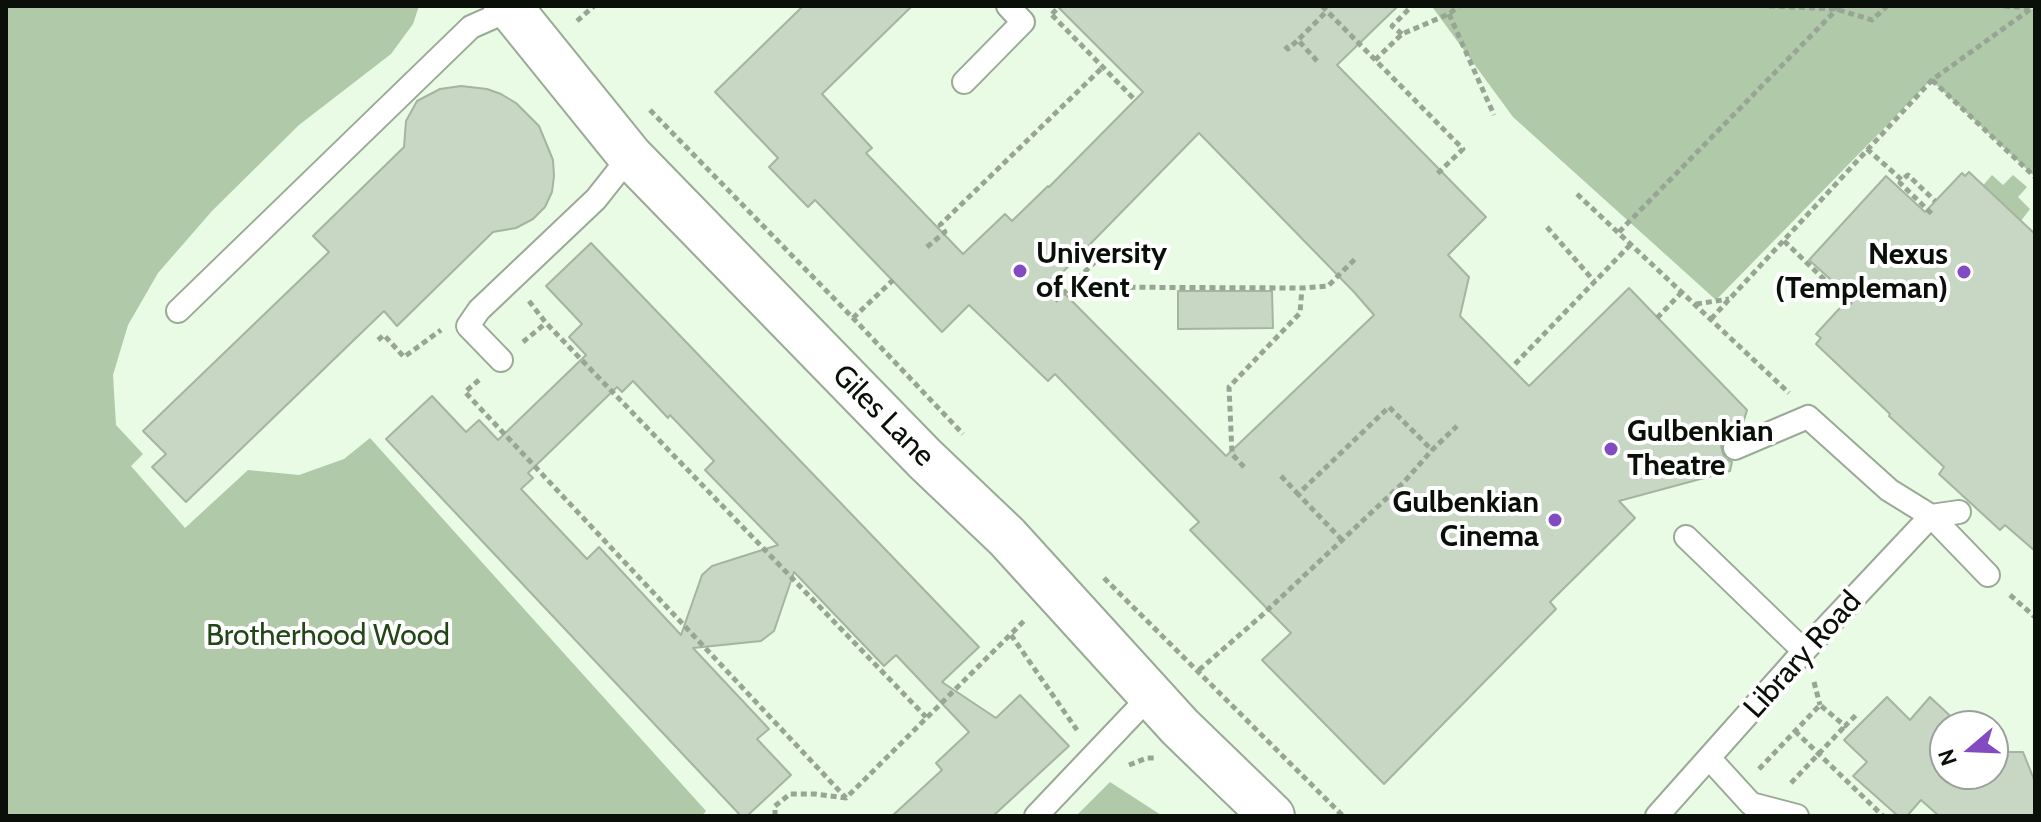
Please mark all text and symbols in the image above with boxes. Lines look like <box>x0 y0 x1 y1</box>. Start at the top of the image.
place label: University of Kent <box>1036 236 1167 306</box>
place label: Nexus (Templeman) <box>1775 237 1948 308</box>
marker: University of Kent <box>1011 262 1029 280</box>
marker: Nexus (Templeman) <box>1955 263 1973 281</box>
street label: Giles Lane <box>825 358 941 474</box>
place label: Gulbenkian Theatre <box>1627 414 1774 484</box>
marker: Gulbenkian Theatre <box>1602 440 1620 458</box>
place label: Gulbenkian Cinema <box>1392 485 1539 556</box>
marker: Gulbenkian Cinema <box>1546 511 1564 529</box>
street label: Library Road <box>1737 584 1869 726</box>
park label: Brotherhood Wood <box>206 618 450 654</box>
north arrow <box>1929 710 2009 790</box>
text: N <box>1932 746 1963 769</box>

